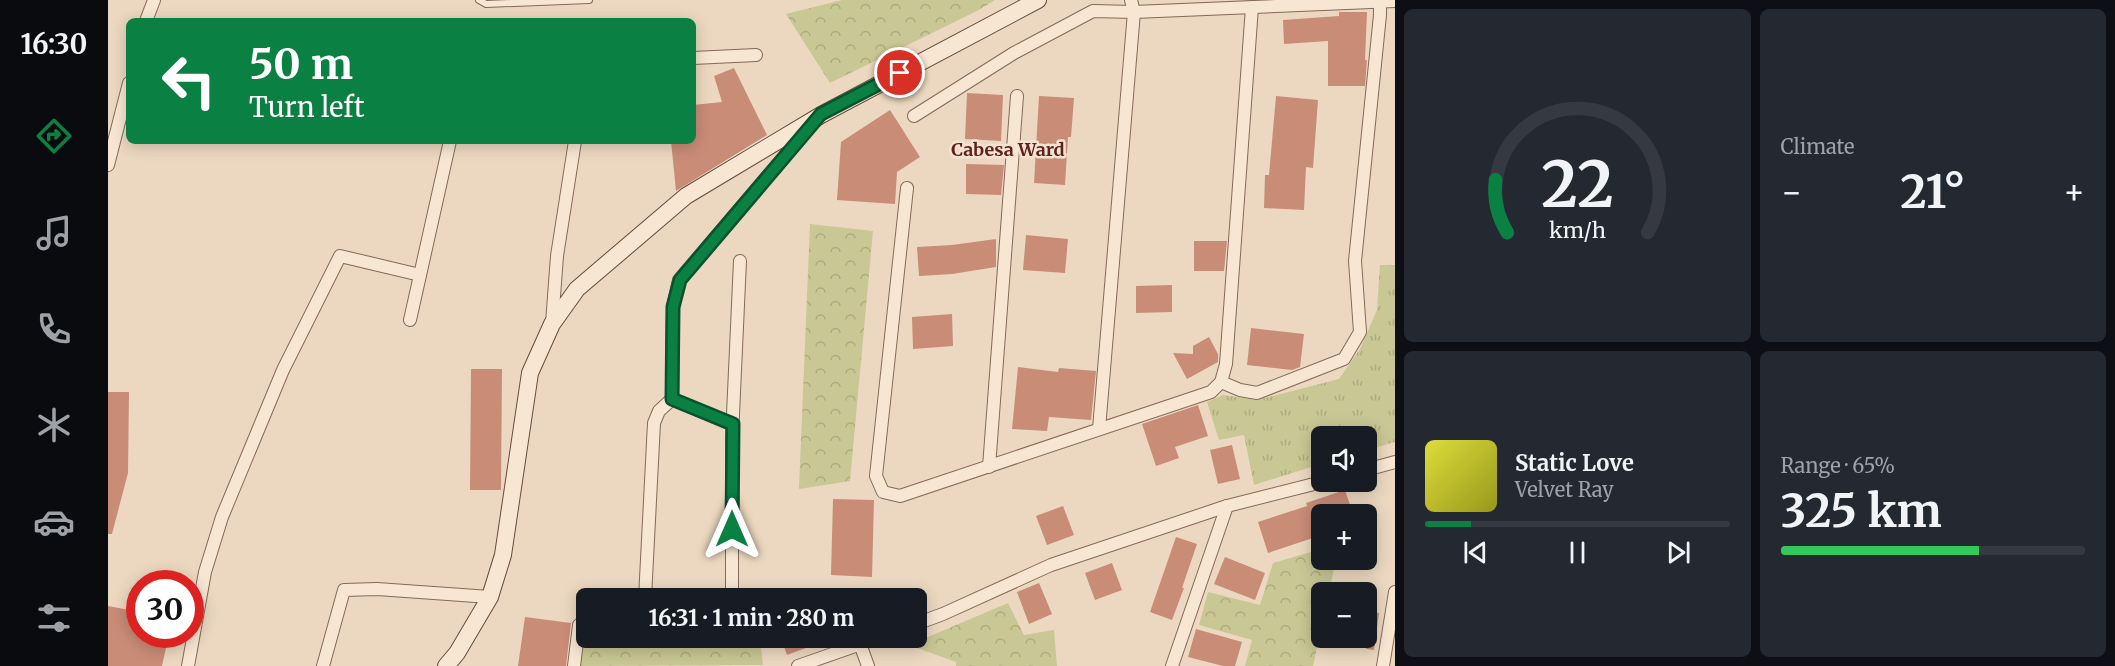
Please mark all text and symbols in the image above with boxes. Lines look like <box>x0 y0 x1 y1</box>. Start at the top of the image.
text: 16:30 <box>21 27 87 61</box>
text: 50 m <box>249 38 353 90</box>
icon: left <box>150 42 228 120</box>
pin <box>874 47 925 98</box>
icon: arrive <box>883 56 916 89</box>
text: Turn left <box>249 90 364 124</box>
icon: directions <box>33 115 75 157</box>
text: Climate <box>1781 134 1855 159</box>
district label: Cabesa Ward <box>951 138 1065 161</box>
text: 22 <box>1541 146 1614 224</box>
text: 21° <box>1900 164 1965 220</box>
text: − <box>1781 172 1803 213</box>
text: + <box>2063 172 2085 213</box>
icon: music <box>33 212 75 254</box>
text: km/h <box>1549 217 1606 244</box>
icon: phone <box>33 308 75 350</box>
icon: climate <box>33 404 75 446</box>
map controls <box>1311 426 1377 648</box>
button: sound <box>1311 426 1377 492</box>
text: Static Love <box>1515 449 1634 477</box>
text: Range · 65% <box>1781 453 1895 478</box>
text: Velvet Ray <box>1515 477 1614 502</box>
text: 325 km <box>1781 483 1942 539</box>
position arrow <box>700 497 764 561</box>
icon: car <box>33 501 75 543</box>
button: + <box>1311 504 1377 570</box>
icon: previous <box>1459 536 1492 569</box>
icon: pause <box>1561 536 1594 569</box>
icon: next <box>1662 536 1695 569</box>
speed limit sign: 30 <box>126 570 204 648</box>
button: − <box>1311 582 1377 648</box>
icon: filters <box>33 597 75 639</box>
text: 16:31 · 1 min · 280 m <box>649 604 854 632</box>

